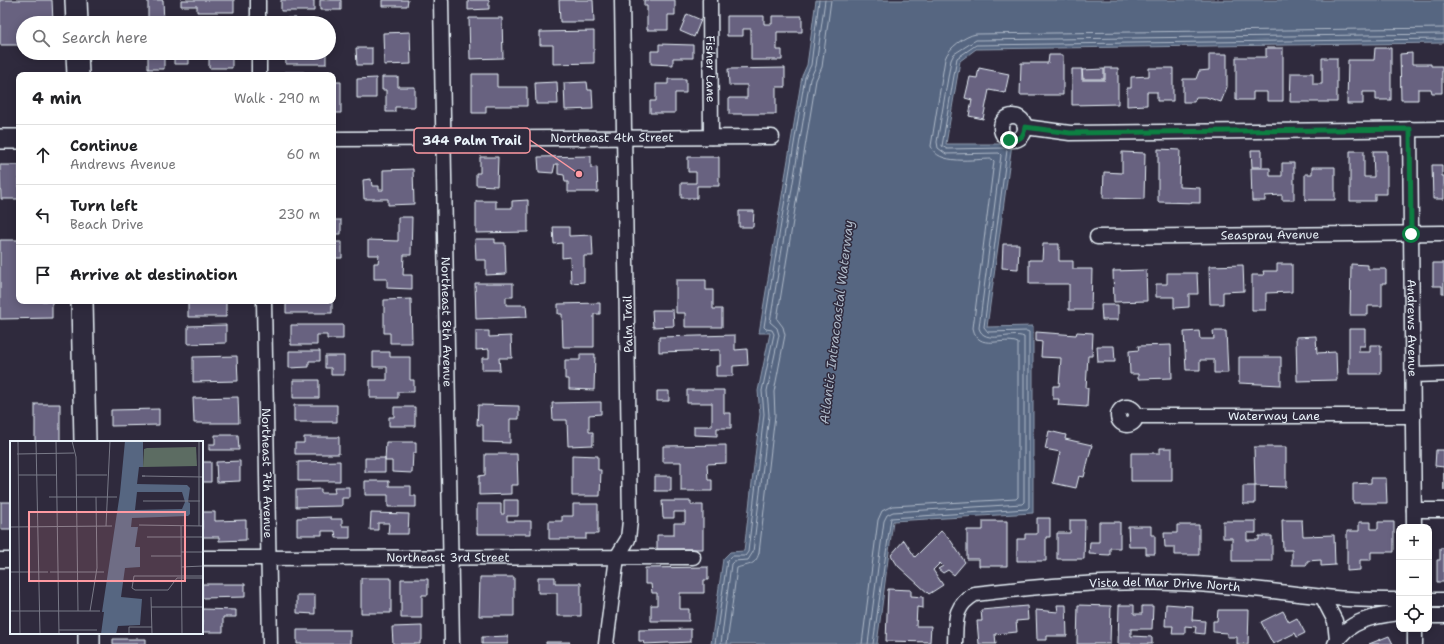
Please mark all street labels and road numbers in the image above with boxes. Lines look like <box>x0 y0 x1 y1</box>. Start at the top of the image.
street label: Fisher Lane <box>702 35 719 103</box>
street label: Northeast 4th Street <box>550 129 674 146</box>
street label: Seaspray Avenue <box>1221 226 1320 244</box>
street label: Northeast 8th Avenue <box>437 257 456 387</box>
street label: Andrews Avenue <box>1404 279 1420 377</box>
street label: Palm Trail <box>619 295 636 353</box>
street label: Northeast 7th Avenue <box>258 408 276 538</box>
street label: Waterway Lane <box>1228 408 1320 424</box>
street label: Northeast 3rd Street <box>386 549 510 566</box>
street label: Vista del Mar Drive North <box>1089 574 1241 596</box>

